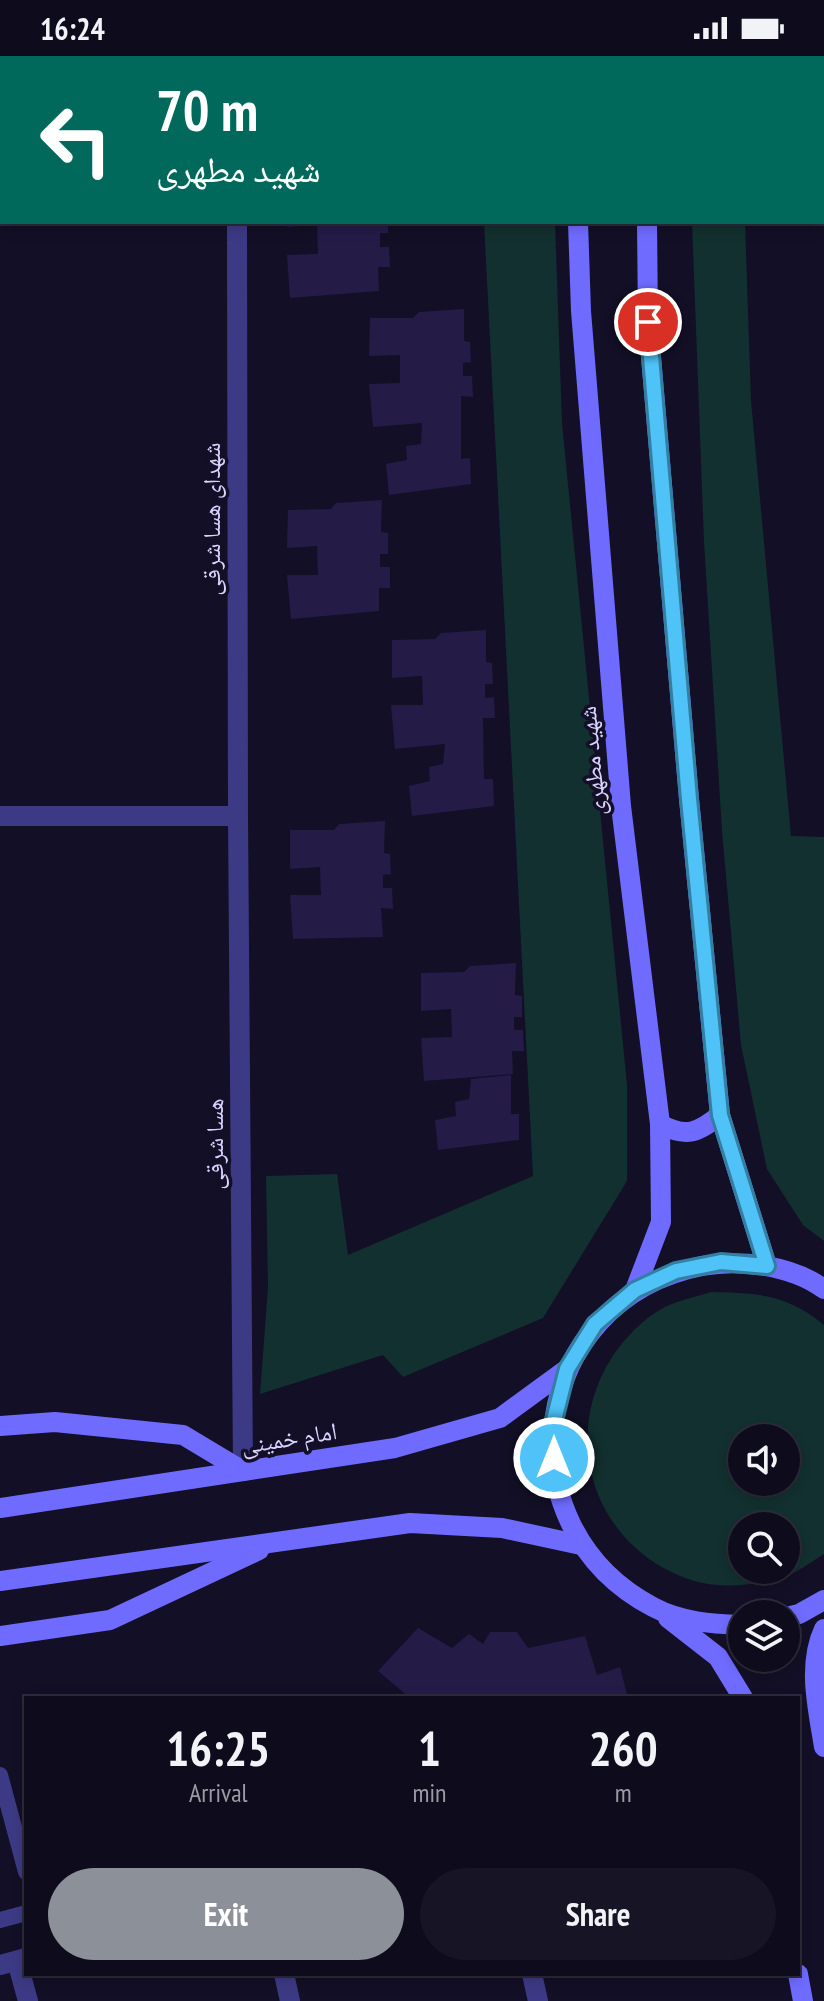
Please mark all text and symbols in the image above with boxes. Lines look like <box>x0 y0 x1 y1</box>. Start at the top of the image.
text: 16:24 <box>40 9 105 48</box>
text: 70 m <box>156 74 258 146</box>
icon: left <box>24 88 128 192</box>
text: شهید مطهری <box>156 145 321 192</box>
pin <box>614 288 682 356</box>
icon: arrive <box>626 300 670 344</box>
street label: شهدای هسا شرقی <box>196 442 227 596</box>
street label: شهید مطهری <box>572 705 612 817</box>
street label: هسا شرقی <box>199 1098 230 1190</box>
street label: امام خمینی <box>239 1415 339 1462</box>
position arrow <box>512 1416 596 1500</box>
map controls <box>728 1424 800 1672</box>
button: sound <box>728 1424 800 1496</box>
button: search <box>728 1512 800 1584</box>
button: layers <box>728 1600 800 1672</box>
text: 16:25 <box>166 1717 270 1779</box>
text: 1 <box>418 1717 441 1779</box>
text: 260 <box>589 1717 658 1779</box>
text: Arrival <box>189 1776 248 1809</box>
text: min <box>412 1776 446 1809</box>
text: m <box>615 1776 632 1809</box>
button: Exit <box>48 1868 404 1960</box>
button: Share <box>420 1868 776 1960</box>

